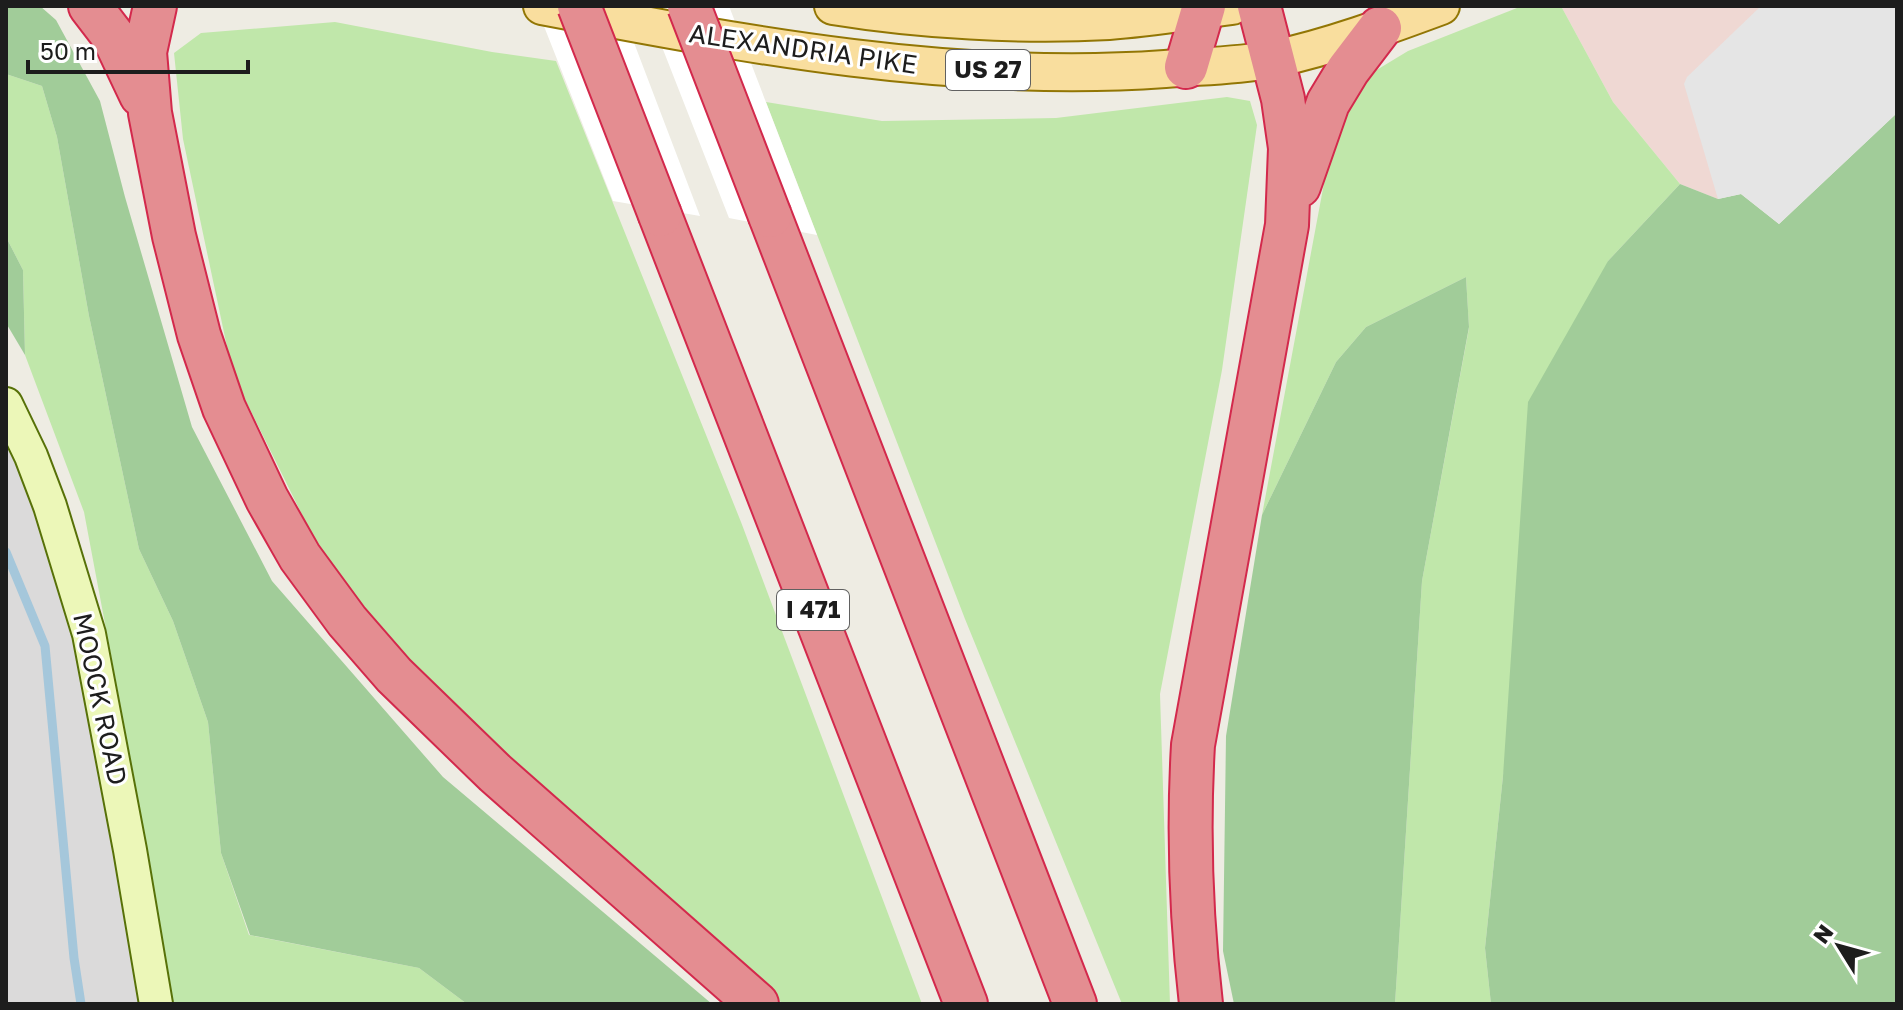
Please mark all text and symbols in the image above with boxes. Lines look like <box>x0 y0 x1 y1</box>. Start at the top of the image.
street label: ALEXANDRIA PIKE <box>687 17 919 80</box>
scale bar <box>28 24 248 74</box>
text: 50 m <box>40 36 96 65</box>
road number: US 27 <box>946 50 1030 90</box>
road number: I 471 <box>777 590 849 630</box>
street label: MOOCK ROAD <box>67 610 134 788</box>
north arrow <box>1799 906 1879 986</box>
text: N <box>1807 919 1838 948</box>

